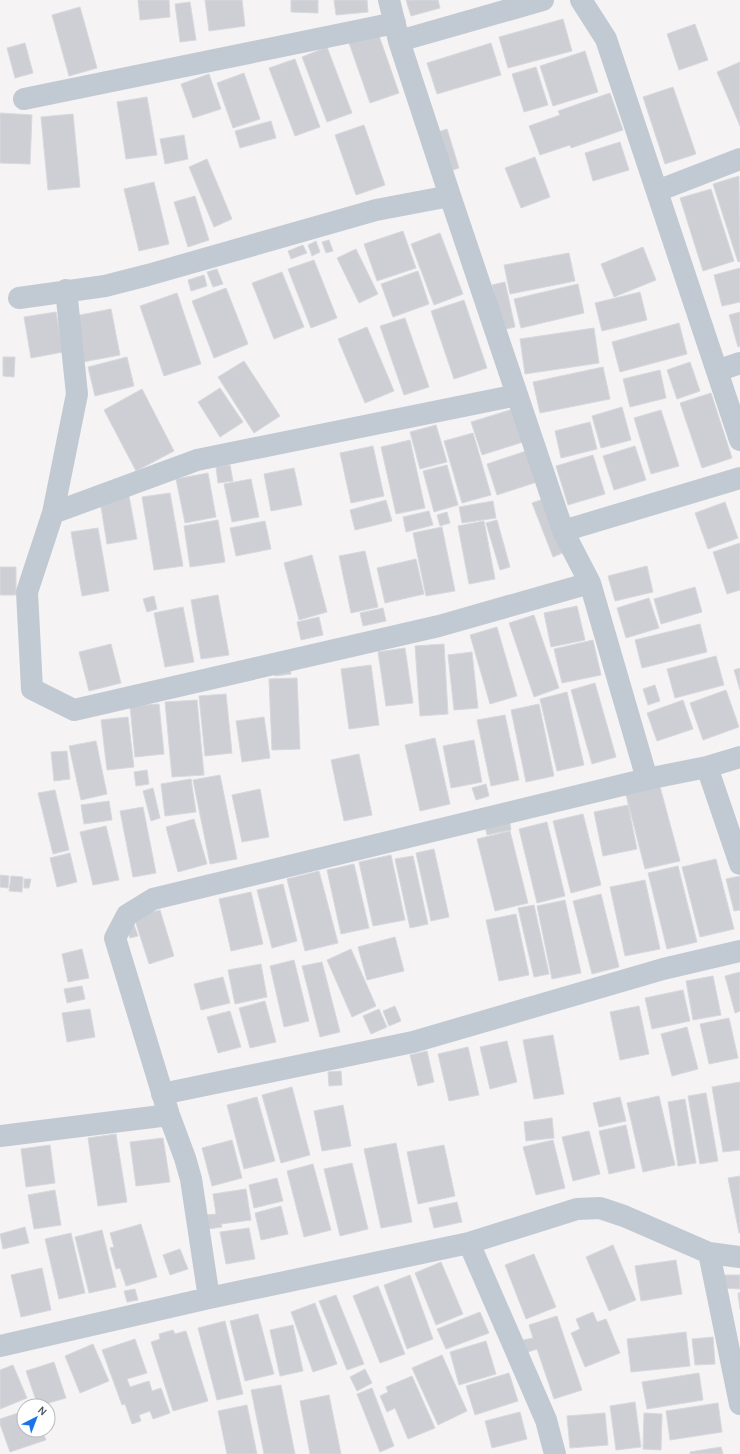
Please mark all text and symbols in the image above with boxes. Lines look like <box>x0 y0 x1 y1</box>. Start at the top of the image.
north arrow <box>16 1398 56 1438</box>
text: N <box>35 1403 50 1418</box>

